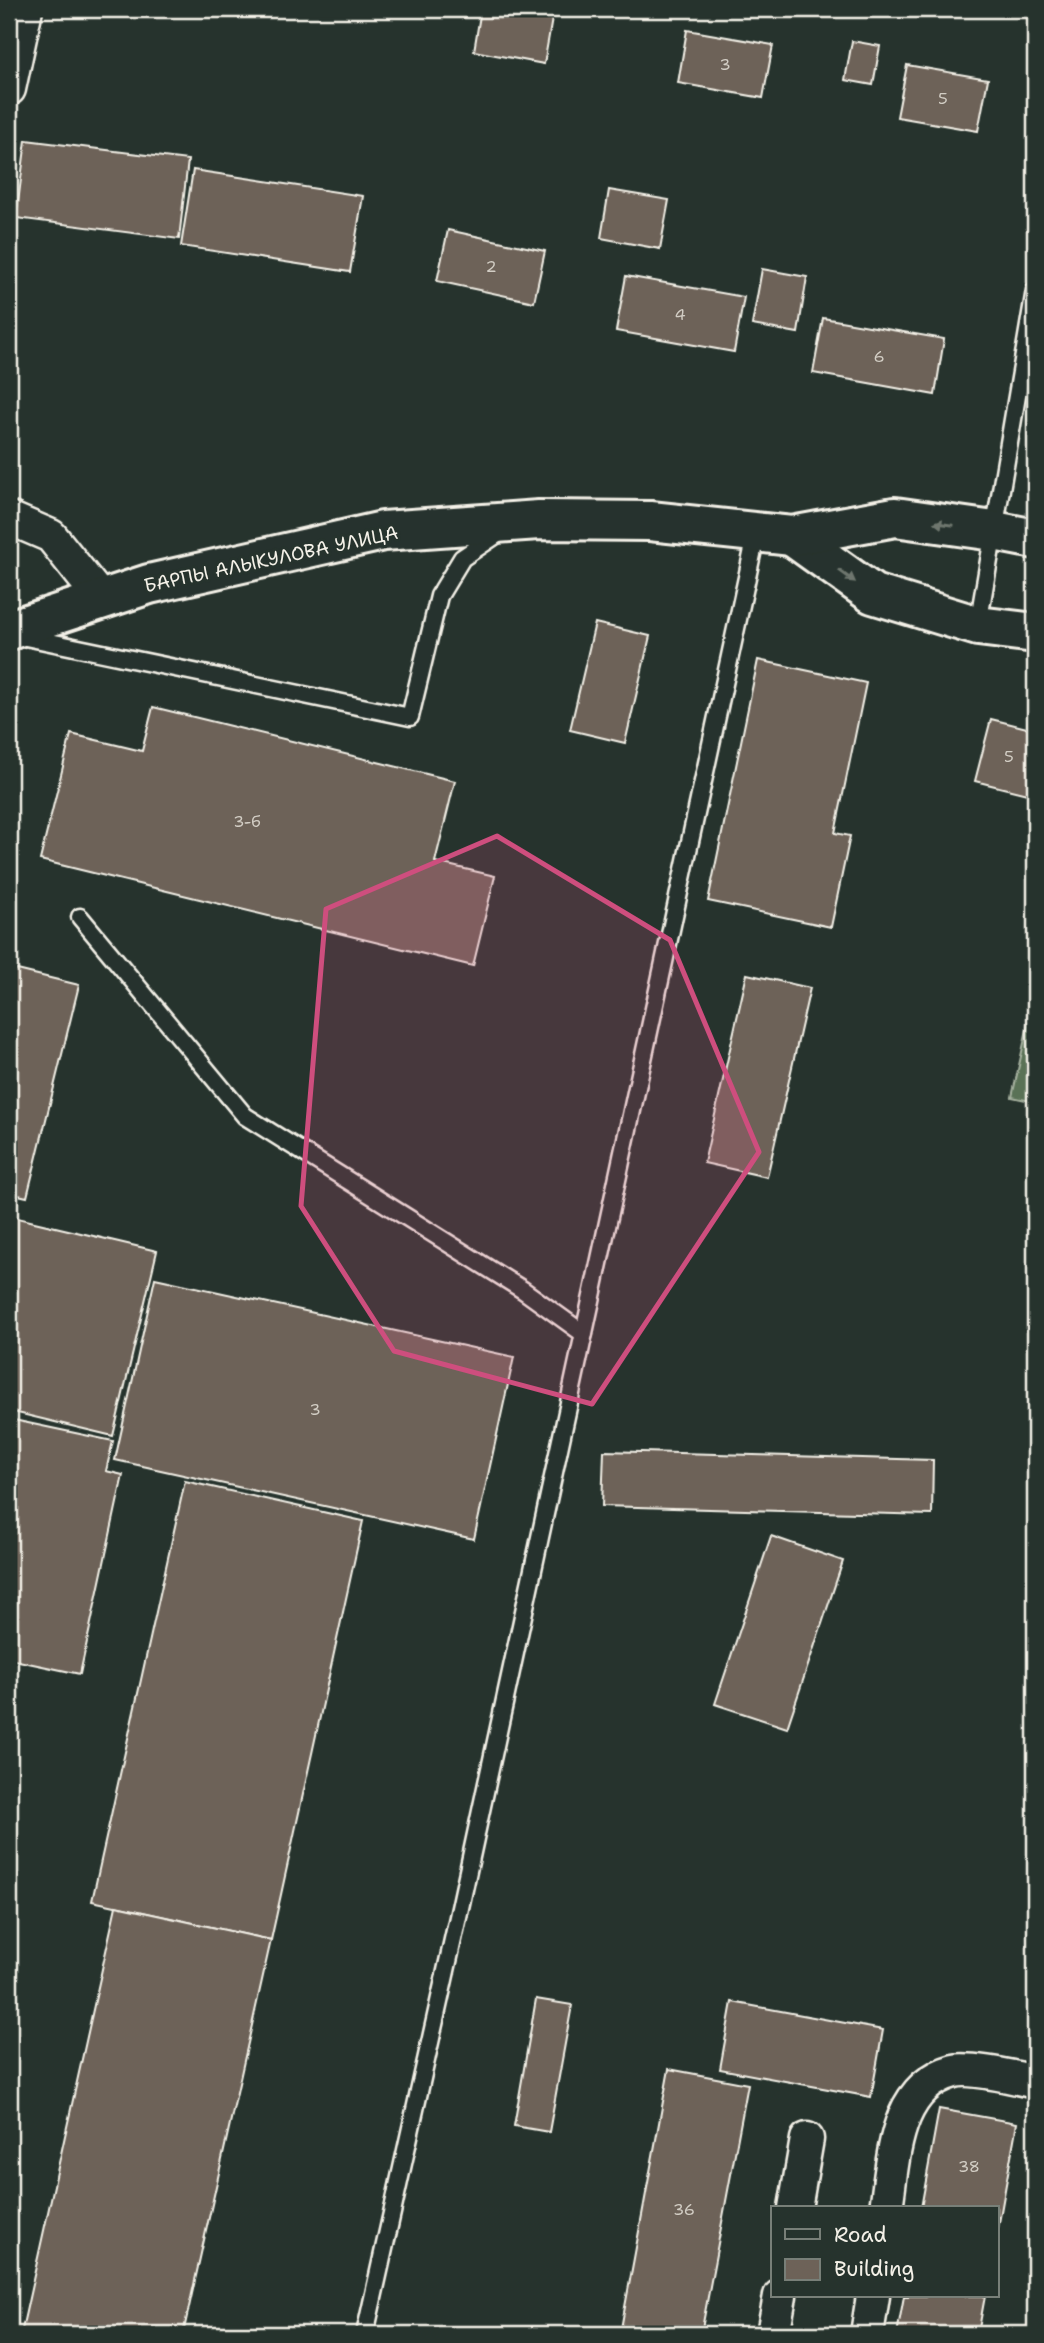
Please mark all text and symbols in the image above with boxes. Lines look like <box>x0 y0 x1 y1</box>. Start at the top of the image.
house number: 3 <box>719 54 731 75</box>
house number: 5 <box>938 88 948 109</box>
house number: 2 <box>485 256 497 277</box>
house number: 4 <box>674 304 686 325</box>
house number: 6 <box>873 346 885 367</box>
one-way arrow <box>933 518 955 529</box>
street label: БАРПЫ АЛЫКУЛОВА УЛИЦА <box>141 520 401 598</box>
one-way arrow <box>838 568 856 582</box>
house number: 5 <box>1004 746 1014 767</box>
house number: 3-б <box>233 811 261 832</box>
house number: 3 <box>309 1399 321 1420</box>
house number: 38 <box>958 2156 980 2177</box>
house number: 36 <box>673 2199 695 2220</box>
legend <box>771 2206 998 2298</box>
text: Road <box>834 2221 887 2249</box>
text: Building <box>834 2255 914 2283</box>

